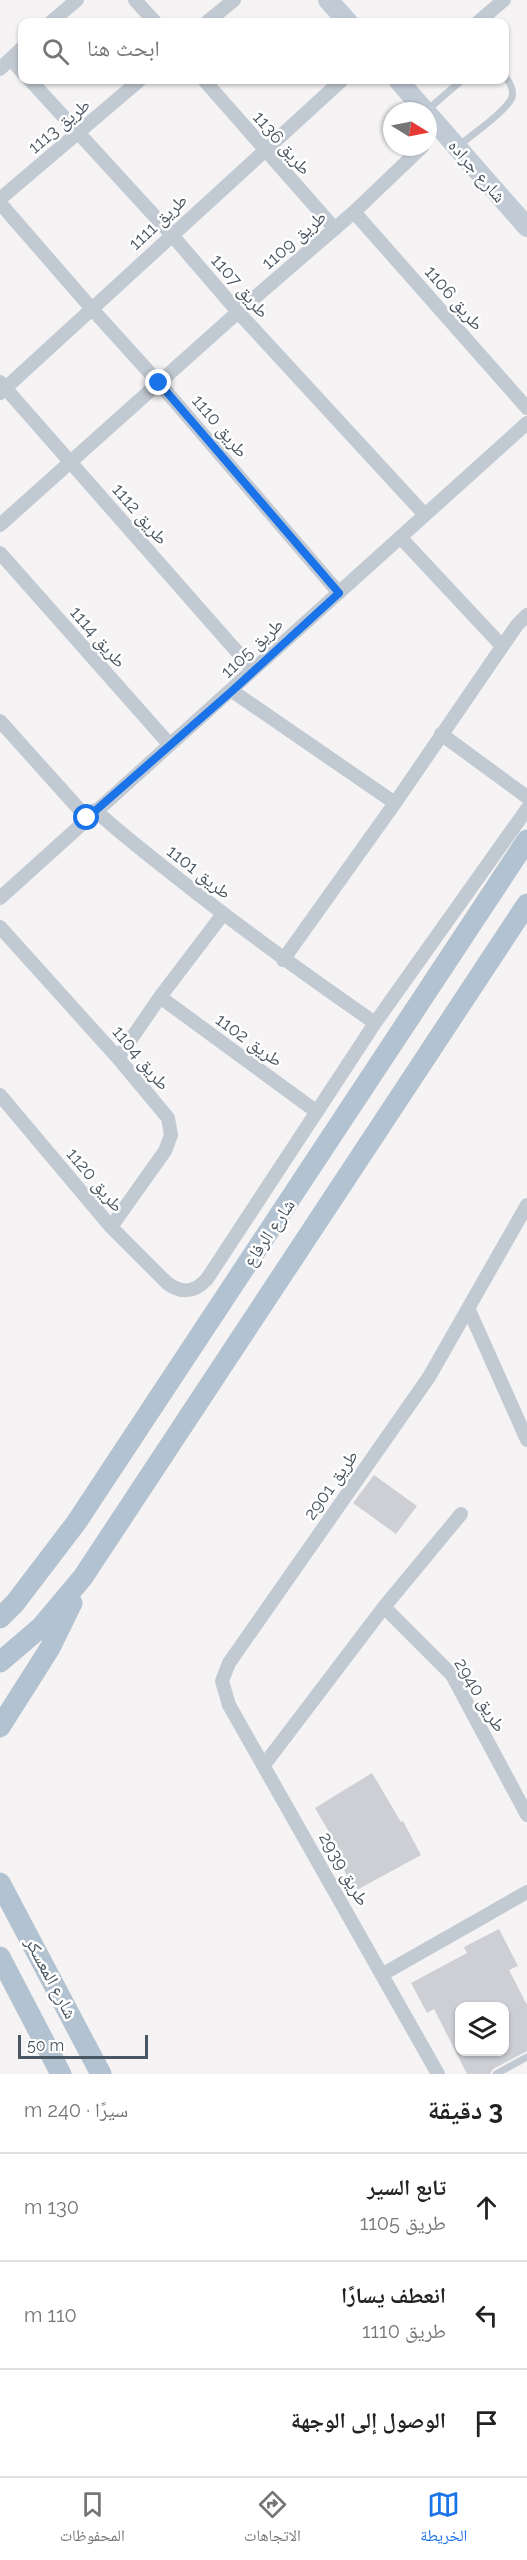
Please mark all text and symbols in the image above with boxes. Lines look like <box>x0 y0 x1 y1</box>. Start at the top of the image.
search box <box>18 18 509 84</box>
icon: search <box>39 35 72 68</box>
text: ابحث هنا <box>87 35 160 61</box>
street label: طريق 1113 <box>24 94 94 158</box>
north arrow <box>383 102 437 156</box>
street label: طريق 1136 <box>248 107 316 179</box>
street label: شارع جراده <box>444 135 510 207</box>
street label: طريق 1111 <box>124 189 192 255</box>
street label: طريق 1109 <box>257 206 331 274</box>
street label: طريق 1107 <box>206 250 274 322</box>
street label: طريق 1106 <box>420 261 488 335</box>
route end <box>145 369 171 395</box>
street label: طريق 1110 <box>187 390 253 462</box>
street label: طريق 1112 <box>107 479 173 549</box>
street label: طريق 1114 <box>65 602 131 672</box>
street label: طريق 1105 <box>216 613 288 683</box>
route start <box>73 804 99 830</box>
street label: طريق 1101 <box>162 840 236 904</box>
street label: طريق 1102 <box>211 1008 287 1072</box>
street label: طريق 1104 <box>108 1021 174 1095</box>
street label: طريق 1120 <box>62 1143 128 1217</box>
street label: شارع الرفاع <box>238 1195 300 1271</box>
street label: طريق 2901 <box>299 1446 363 1524</box>
street label: طريق 2940 <box>449 1654 511 1736</box>
street label: طريق 2939 <box>314 1828 374 1910</box>
street label: شارع المعسكر <box>20 1933 82 2023</box>
map controls <box>455 2002 509 2056</box>
button: layers <box>455 2002 509 2056</box>
scale bar <box>18 2032 148 2060</box>
text: 50 m <box>27 2036 64 2055</box>
text: 3 دقيقة <box>428 2095 503 2125</box>
text: سيرًا · 240 m <box>24 2098 128 2122</box>
text: تابع السير <box>367 2174 446 2200</box>
icon: ahead <box>470 2191 503 2224</box>
text: 130 m <box>24 2195 79 2219</box>
text: طريق 1105 <box>360 2211 446 2235</box>
text: انعطف يسارًا <box>341 2282 446 2308</box>
icon: left <box>470 2299 503 2332</box>
text: 110 m <box>24 2303 77 2327</box>
text: طريق 1110 <box>362 2319 446 2343</box>
text: الوصول إلى الوجهة <box>291 2407 446 2433</box>
icon: arrive <box>470 2407 503 2440</box>
tab: المحفوظات <box>60 2488 125 2551</box>
tab: الاتجاهات <box>244 2488 301 2551</box>
tab: الخريطة <box>420 2488 467 2551</box>

